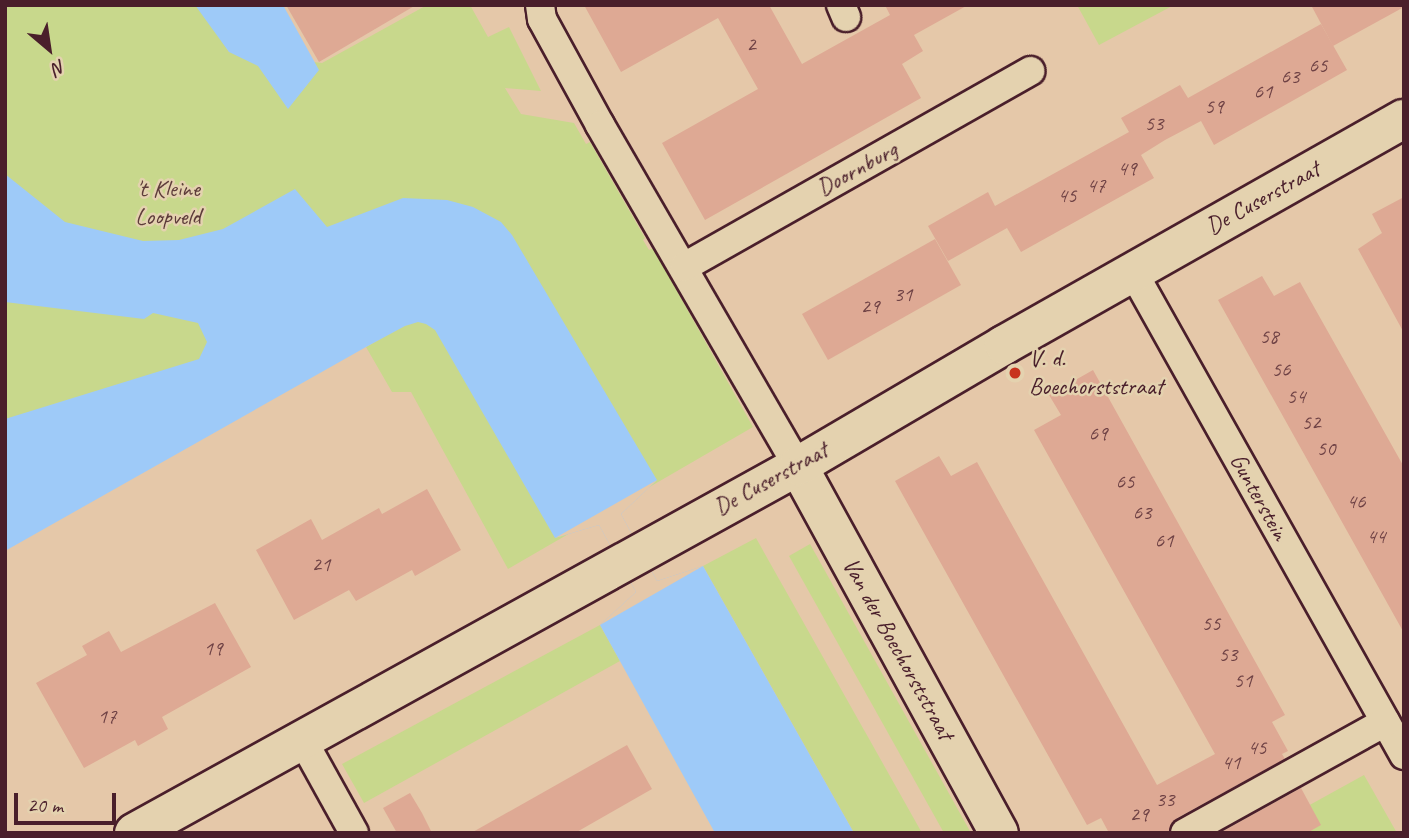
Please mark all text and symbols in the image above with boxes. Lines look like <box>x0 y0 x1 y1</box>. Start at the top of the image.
north arrow <box>14 14 84 84</box>
house number: 2 <box>746 31 756 57</box>
house number: 65 <box>1309 52 1327 78</box>
text: N <box>48 54 70 81</box>
house number: 63 <box>1281 63 1299 89</box>
house number: 61 <box>1254 78 1272 104</box>
house number: 59 <box>1205 93 1223 119</box>
house number: 53 <box>1145 110 1163 136</box>
street label: Doornburg <box>812 135 902 203</box>
house number: 49 <box>1118 155 1136 181</box>
street label: De Cuserstraat <box>1201 155 1325 241</box>
house number: 47 <box>1087 172 1105 198</box>
park label: 't Kleine Loopveld <box>135 175 201 231</box>
house number: 45 <box>1058 182 1076 208</box>
house number: 31 <box>894 281 912 307</box>
house number: 29 <box>861 293 879 319</box>
house number: 58 <box>1260 323 1278 349</box>
place label: V. d. Boechorststraat <box>1029 345 1163 401</box>
house number: 56 <box>1272 356 1290 382</box>
marker: V. d. Boechorststraat <box>1007 365 1023 381</box>
house number: 54 <box>1287 383 1305 409</box>
house number: 52 <box>1302 409 1320 435</box>
house number: 69 <box>1089 420 1107 446</box>
house number: 50 <box>1317 435 1335 461</box>
street label: De Cuserstraat <box>709 436 833 522</box>
street label: Gunterstein <box>1223 448 1295 546</box>
house number: 65 <box>1116 468 1134 494</box>
house number: 46 <box>1347 488 1365 514</box>
house number: 63 <box>1133 499 1151 525</box>
house number: 44 <box>1367 523 1385 549</box>
house number: 61 <box>1155 527 1173 553</box>
house number: 21 <box>312 551 330 577</box>
street label: Van der Boechorststraat <box>836 553 960 745</box>
house number: 55 <box>1202 610 1220 636</box>
house number: 19 <box>204 635 222 661</box>
house number: 53 <box>1219 641 1237 667</box>
house number: 51 <box>1234 667 1252 693</box>
house number: 17 <box>98 703 116 729</box>
house number: 45 <box>1248 734 1266 760</box>
house number: 41 <box>1222 749 1240 775</box>
scale bar <box>18 778 119 822</box>
house number: 33 <box>1156 786 1174 812</box>
text: 20 m <box>27 792 63 818</box>
house number: 29 <box>1130 801 1148 827</box>

